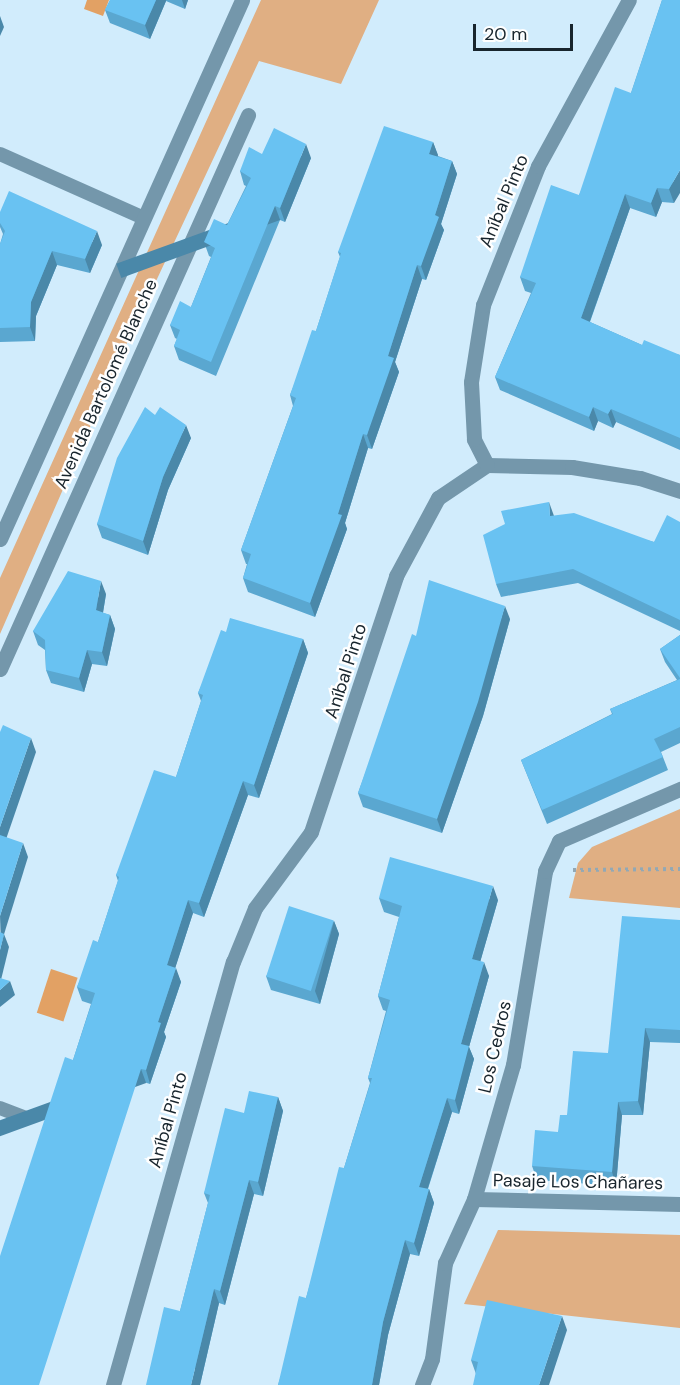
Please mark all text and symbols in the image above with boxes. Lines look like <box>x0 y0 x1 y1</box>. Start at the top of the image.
scale bar <box>476 12 576 50</box>
text: 20 m <box>484 22 527 46</box>
street label: Aníbal Pinto <box>475 151 533 251</box>
street label: Avenida Bartolomé Blanche <box>50 276 162 492</box>
street label: Aníbal Pinto <box>320 621 372 721</box>
street label: Los Cedros <box>474 999 516 1095</box>
street label: Aníbal Pinto <box>144 1070 192 1170</box>
street label: Pasaje Los Chañares <box>493 1170 663 1194</box>

